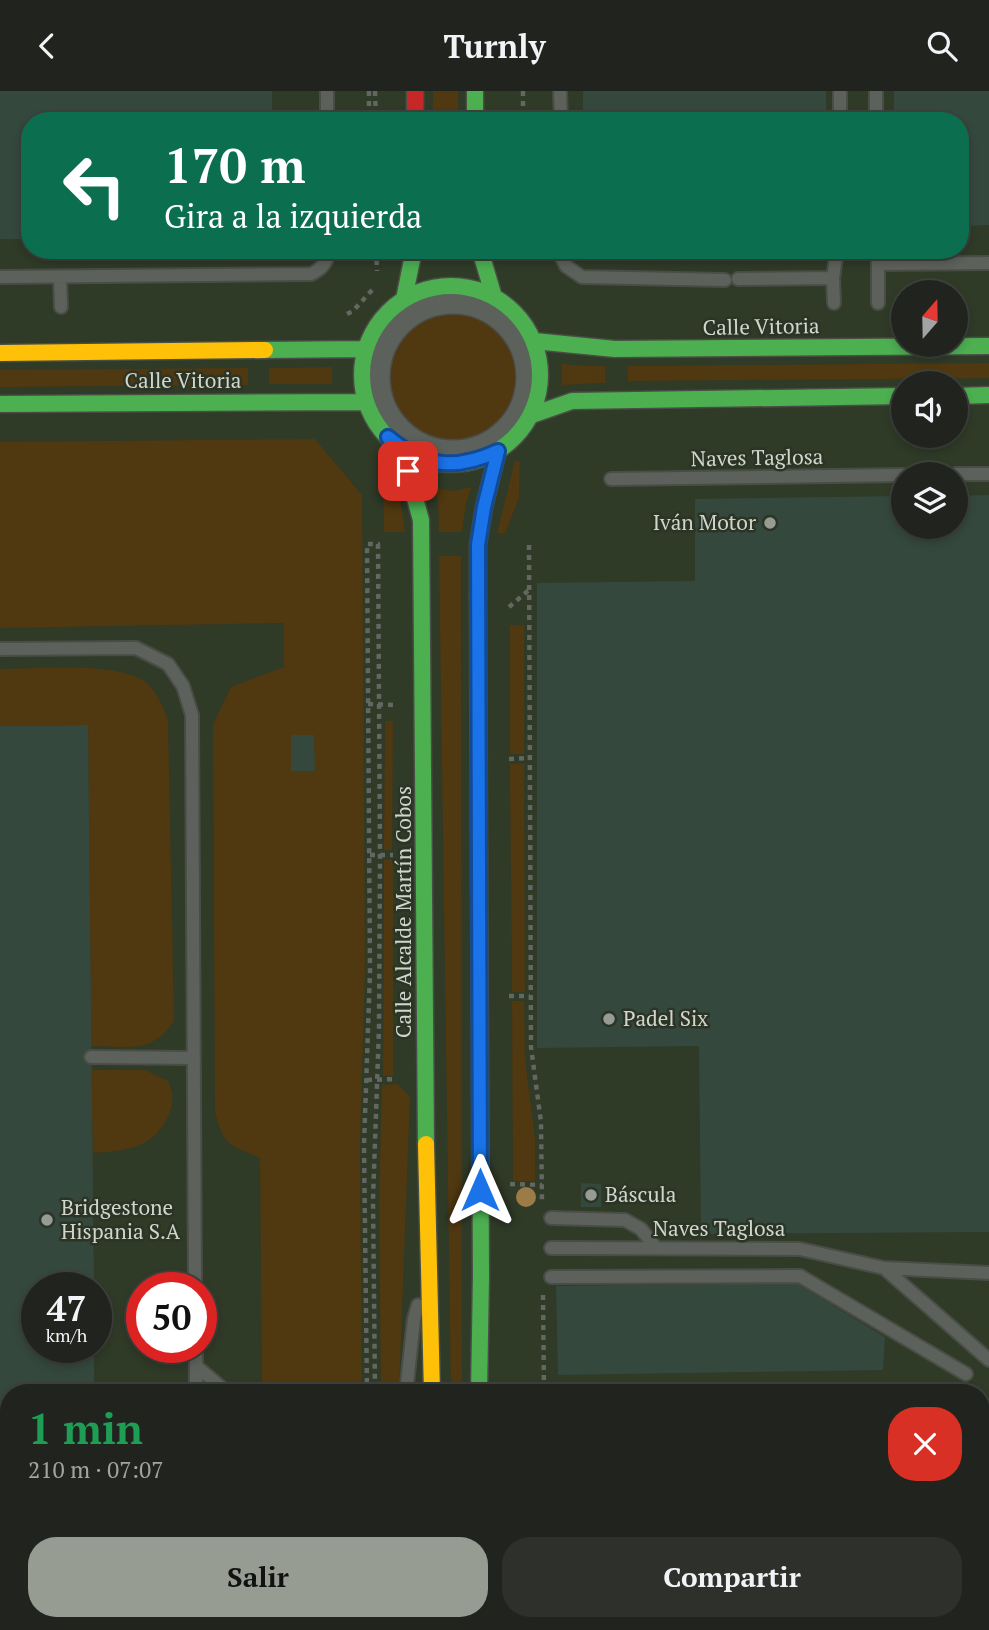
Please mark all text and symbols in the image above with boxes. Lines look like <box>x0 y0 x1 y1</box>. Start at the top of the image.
text: Turnly <box>443 25 546 67</box>
icon: back <box>28 27 66 65</box>
icon: search <box>923 27 961 65</box>
text: 170 m <box>164 132 306 197</box>
icon: left <box>49 140 140 231</box>
text: Gira a la izquierda <box>164 195 422 237</box>
north arrow <box>891 280 968 357</box>
map controls <box>891 280 968 539</box>
street label: Calle Vitoria <box>702 311 820 341</box>
street label: Calle Vitoria <box>125 366 242 394</box>
button: sound <box>891 371 968 448</box>
pin <box>378 441 438 501</box>
street label: Naves Taglosa <box>690 442 824 472</box>
icon: arrive <box>389 452 427 490</box>
button: layers <box>891 462 968 539</box>
place label: Iván Motor <box>653 508 756 536</box>
marker: Iván Motor <box>762 515 778 531</box>
street label: Calle Alcalde Martín Cobos <box>389 786 417 1038</box>
place label: Padel Six <box>623 1004 708 1032</box>
marker: Padel Six <box>601 1011 617 1027</box>
position arrow <box>443 1153 517 1227</box>
place label: Báscula <box>605 1180 677 1208</box>
marker: Báscula <box>583 1187 599 1203</box>
place label: Bridgestone Hispania S.A <box>61 1193 181 1245</box>
marker: Bridgestone Hispania S.A <box>39 1212 55 1228</box>
street label: Naves Taglosa <box>653 1214 786 1242</box>
speed limit sign: 50 <box>126 1272 217 1363</box>
text: 47 <box>47 1285 86 1331</box>
text: km/h <box>46 1323 87 1347</box>
text: 1 min <box>28 1400 143 1456</box>
button: close <box>888 1407 962 1481</box>
text: 210 m · 07:07 <box>28 1454 163 1485</box>
button: Salir <box>28 1537 488 1617</box>
button: Compartir <box>502 1537 962 1617</box>

